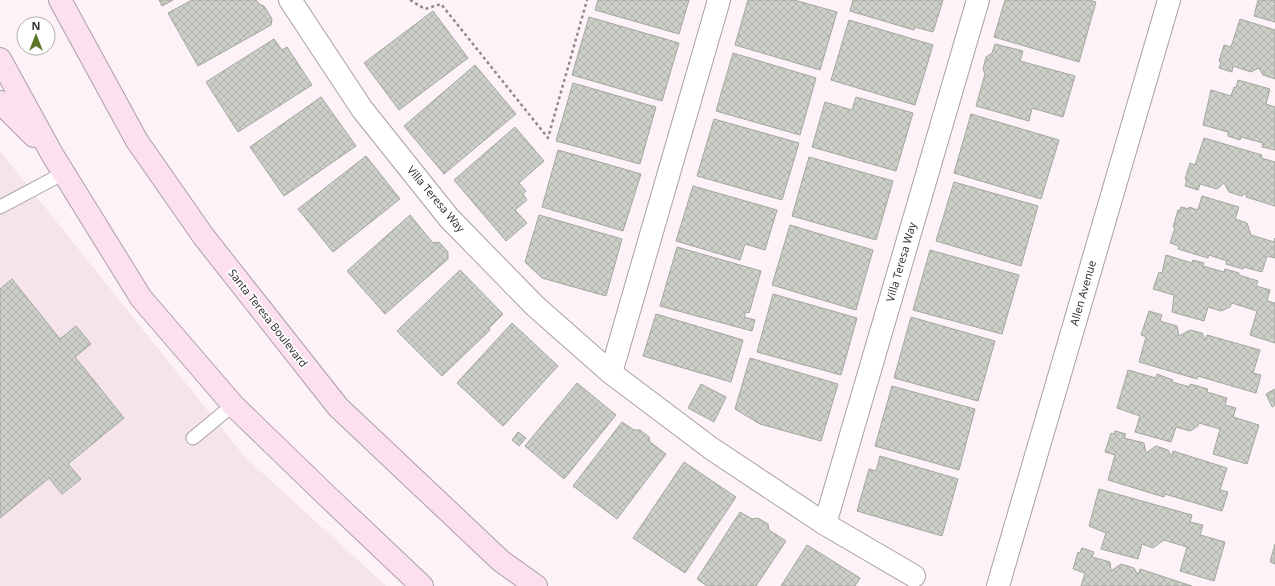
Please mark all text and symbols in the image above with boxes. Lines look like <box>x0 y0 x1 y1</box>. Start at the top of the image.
north arrow <box>16 16 56 56</box>
text: N <box>32 18 40 33</box>
street label: Villa Teresa Way <box>404 162 469 235</box>
street label: Villa Teresa Way <box>882 220 919 303</box>
street label: Allen Avenue <box>1066 259 1099 327</box>
street label: Santa Teresa Boulevard <box>225 266 311 370</box>

